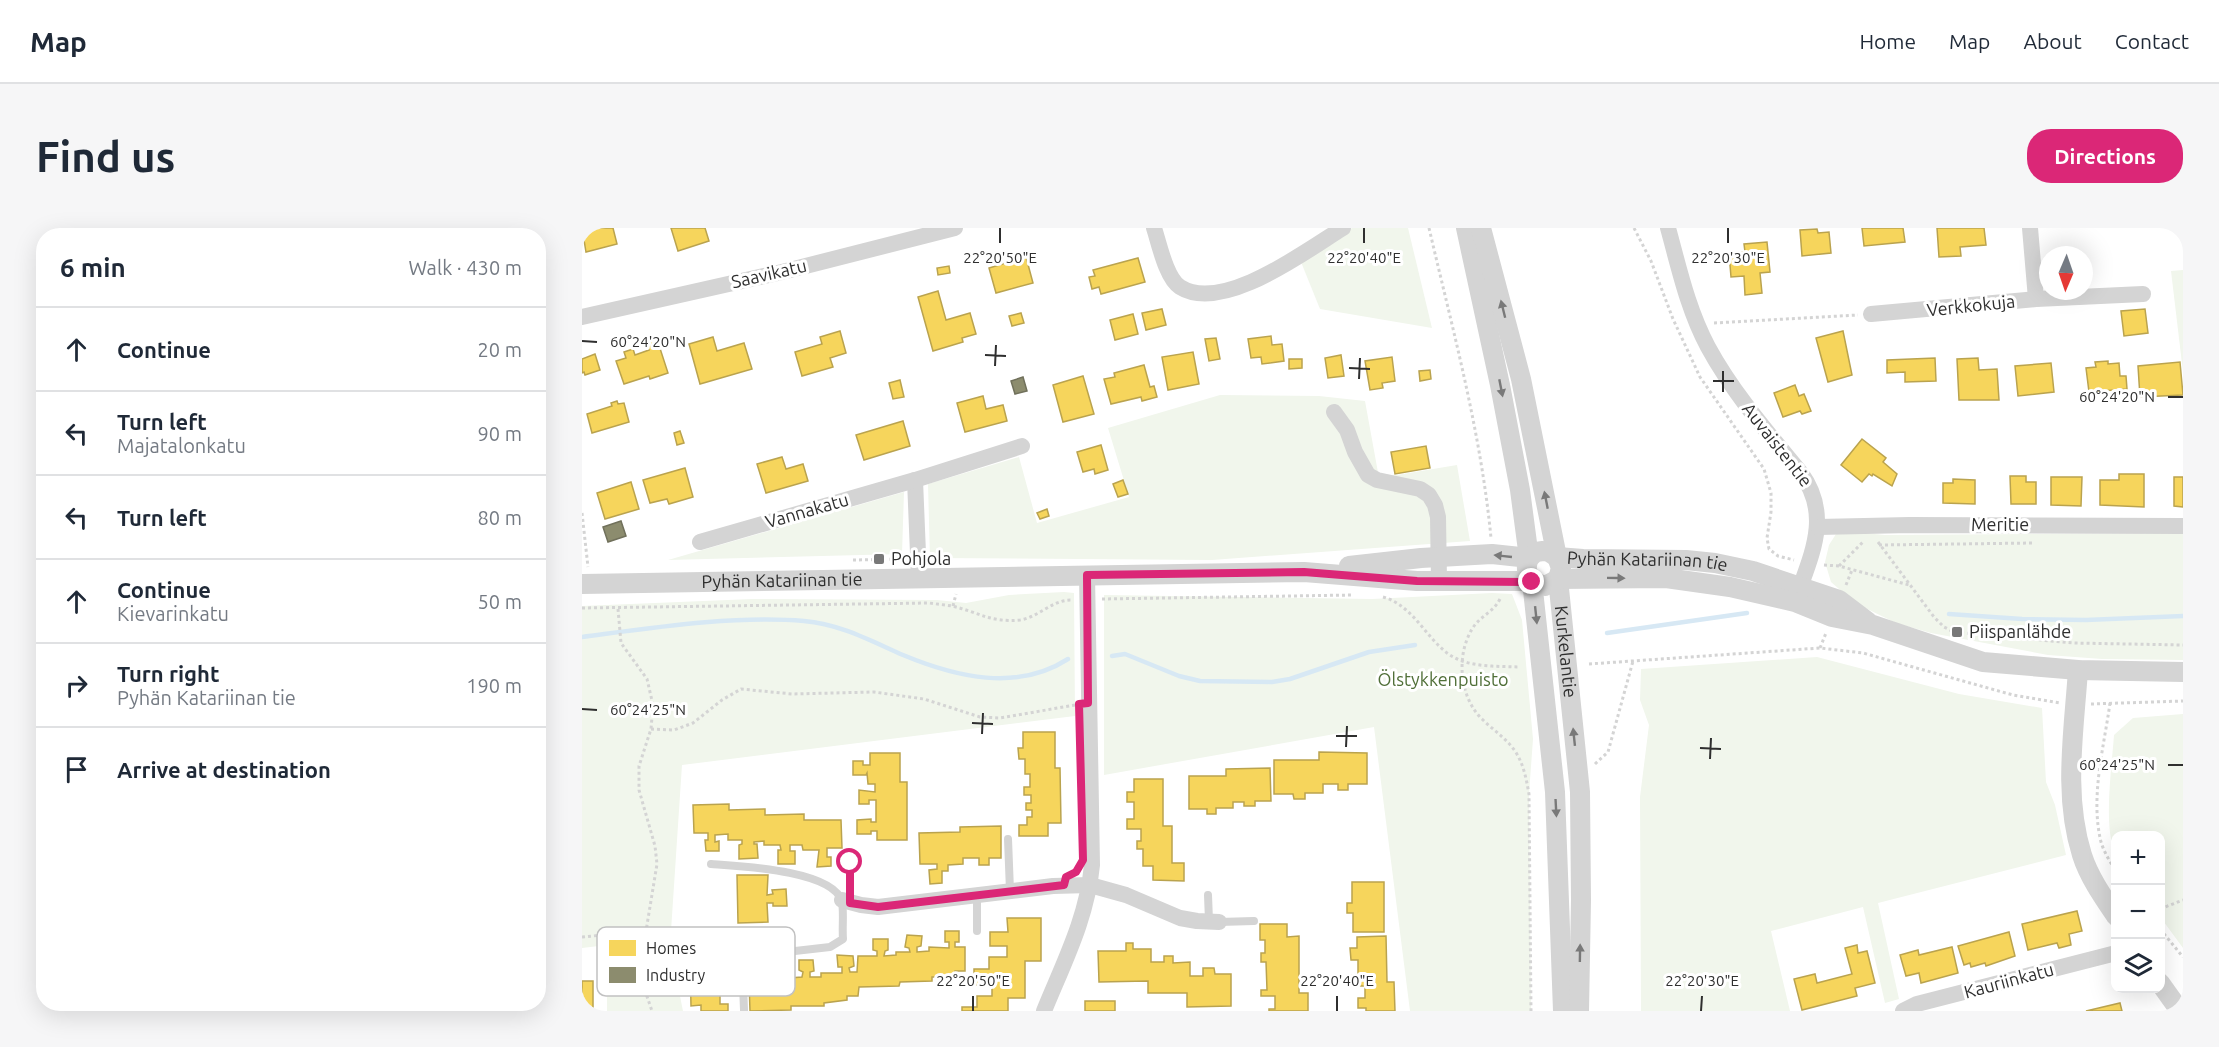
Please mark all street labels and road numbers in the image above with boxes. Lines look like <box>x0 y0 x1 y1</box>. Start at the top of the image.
street label: Saavikatu <box>729 255 808 291</box>
street label: Verkkokuja <box>1926 290 2016 320</box>
street label: Auvaistentie <box>1739 399 1817 490</box>
street label: Vannakatu <box>763 489 851 531</box>
street label: Meritie <box>1971 514 2029 534</box>
street label: Pyhän Katariinan tie <box>1566 547 1730 574</box>
street label: Pyhän Katariinan tie <box>701 568 863 591</box>
street label: Kurkelantie <box>1552 605 1581 699</box>
street label: Kauriinkatu <box>1962 958 2056 1002</box>

